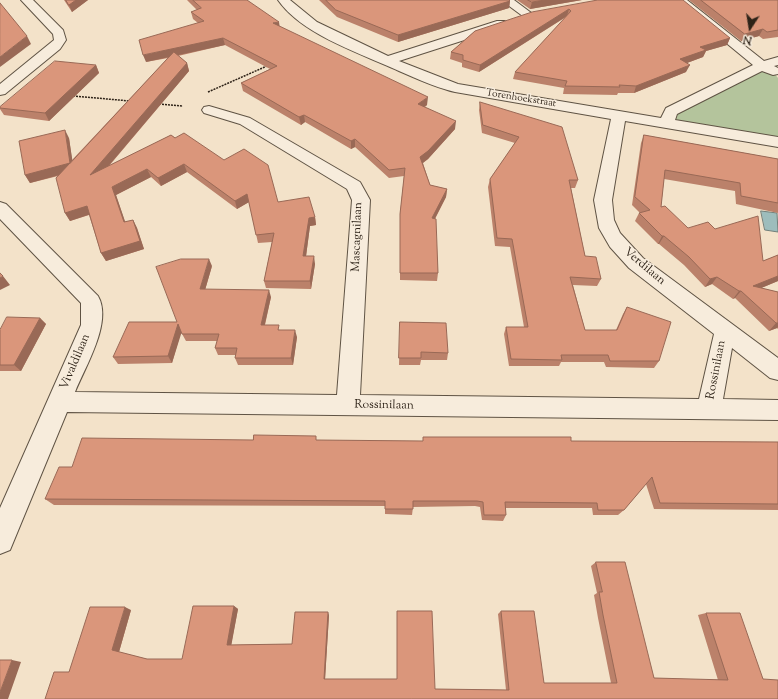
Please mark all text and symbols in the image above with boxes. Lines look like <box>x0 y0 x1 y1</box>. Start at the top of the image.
north arrow <box>730 8 770 48</box>
text: N <box>742 31 753 48</box>
street label: Torenhoekstraat <box>485 88 557 110</box>
street label: Mascagnilaan <box>350 202 366 272</box>
street label: Verdilaan <box>620 245 668 289</box>
street label: Vivaldilaan <box>58 332 94 392</box>
street label: Rossinilaan <box>704 339 730 401</box>
street label: Rossinilaan <box>354 398 414 414</box>

